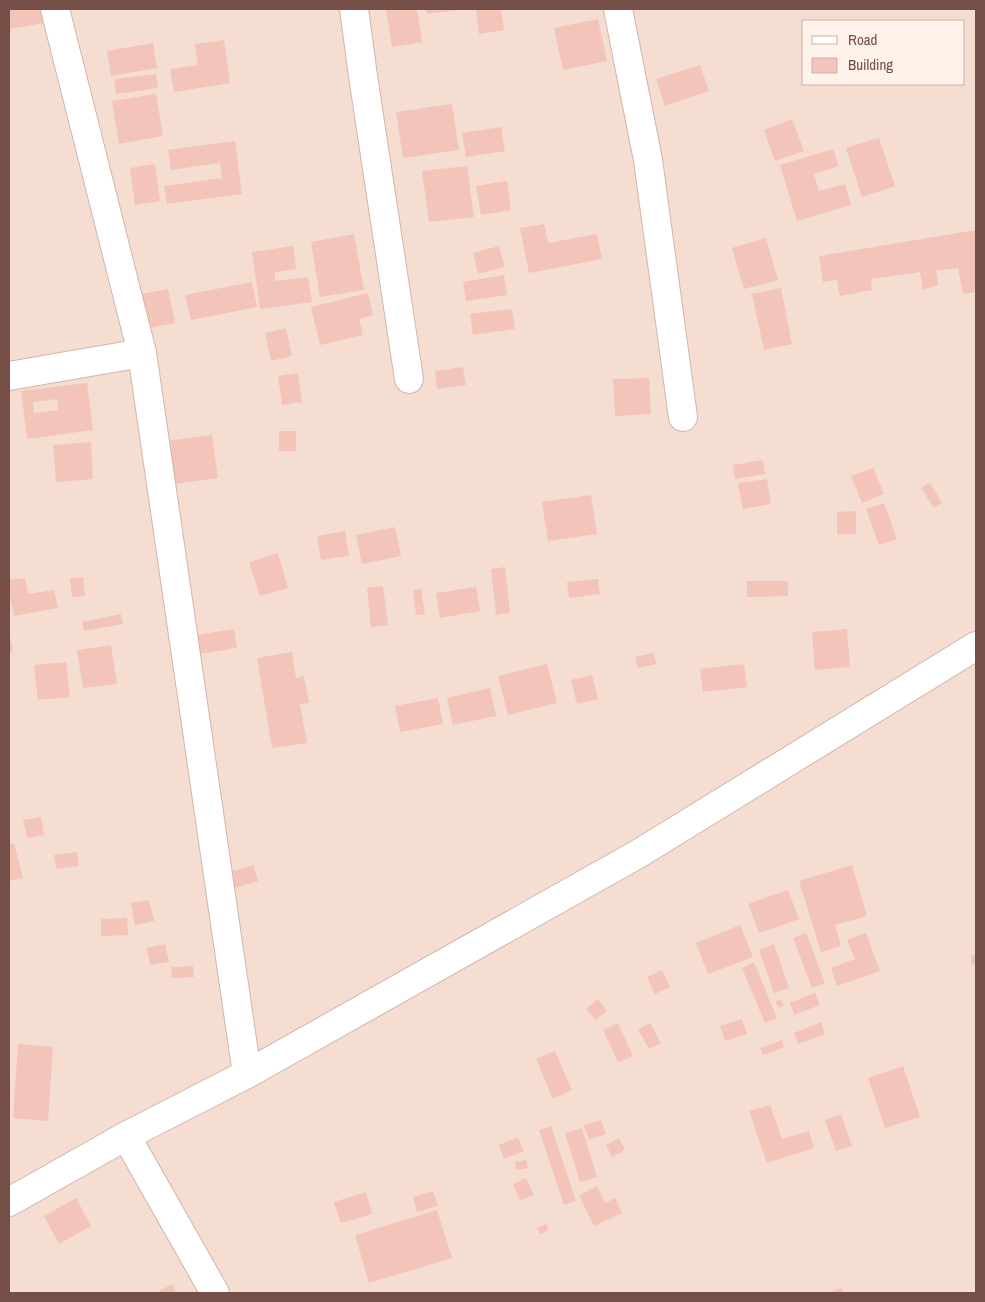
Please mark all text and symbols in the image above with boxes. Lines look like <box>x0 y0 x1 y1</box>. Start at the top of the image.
legend <box>802 20 965 85</box>
text: Road <box>848 29 877 50</box>
text: Building <box>848 54 893 75</box>

